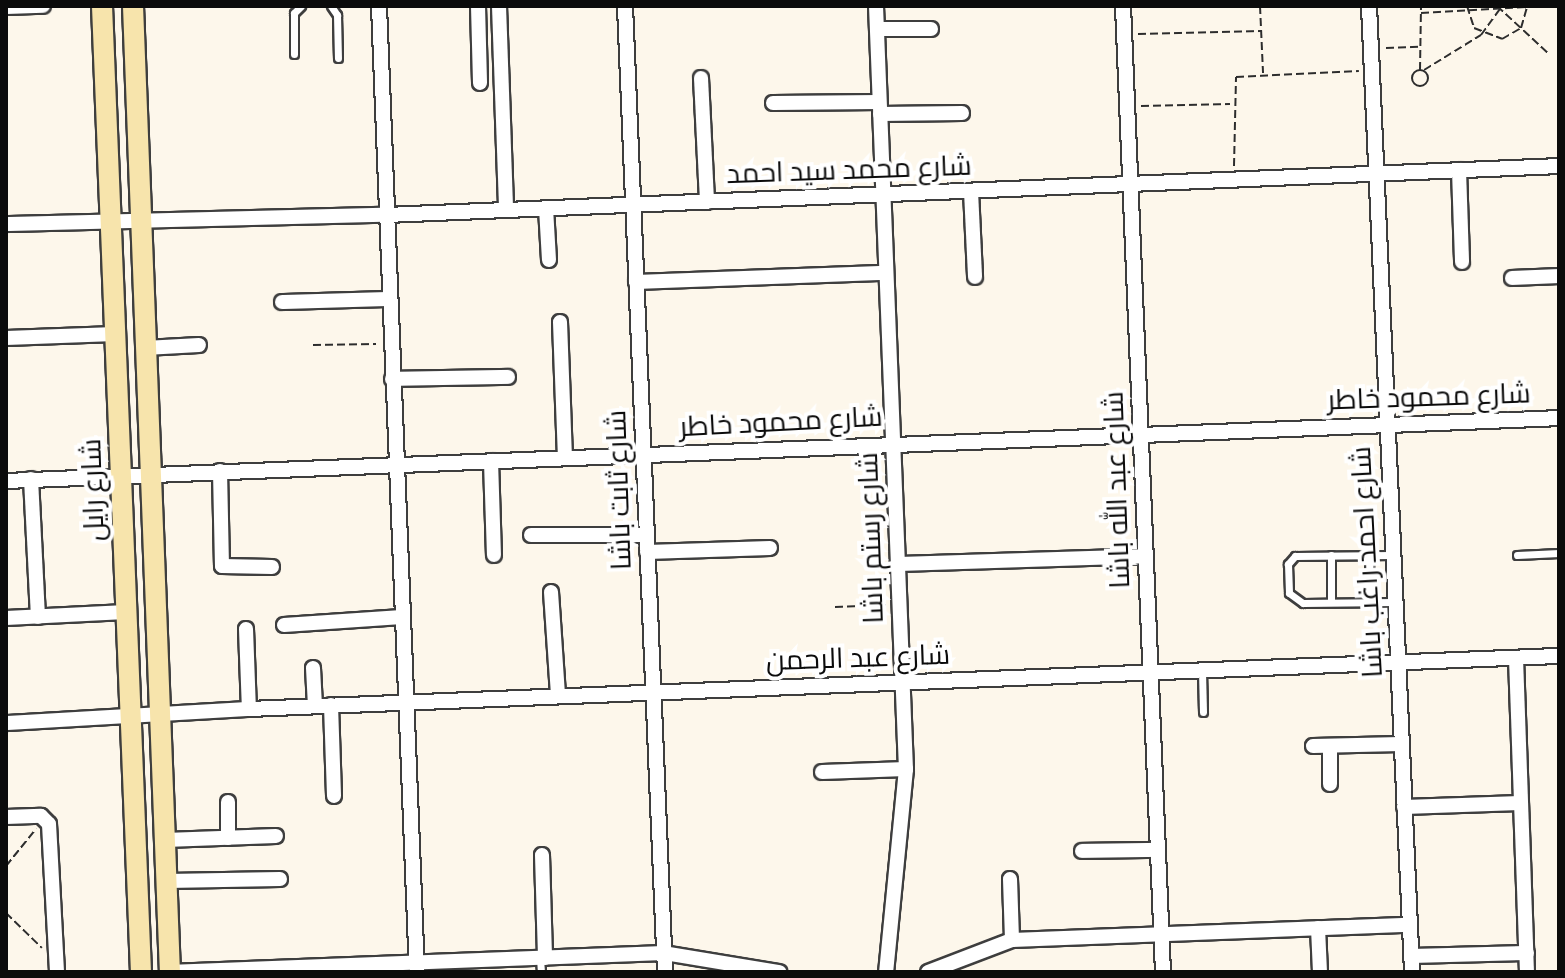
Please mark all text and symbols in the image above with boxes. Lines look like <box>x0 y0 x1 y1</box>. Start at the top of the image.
street label: شارع محمد سيد احمد <box>726 149 972 191</box>
street label: شارع محمود خاطر <box>1327 377 1531 417</box>
street label: شارع عبد الله باشا <box>1097 391 1137 589</box>
street label: شارع محمود خاطر <box>679 400 883 444</box>
street label: شارع ثابت باشا <box>599 409 639 571</box>
street label: شارع رايل <box>74 438 112 542</box>
street label: شارع احمد راغب باشا <box>1344 445 1390 679</box>
street label: شارع رستم باشا <box>851 452 891 624</box>
street label: شارع عبد الرحمن <box>765 638 951 678</box>

